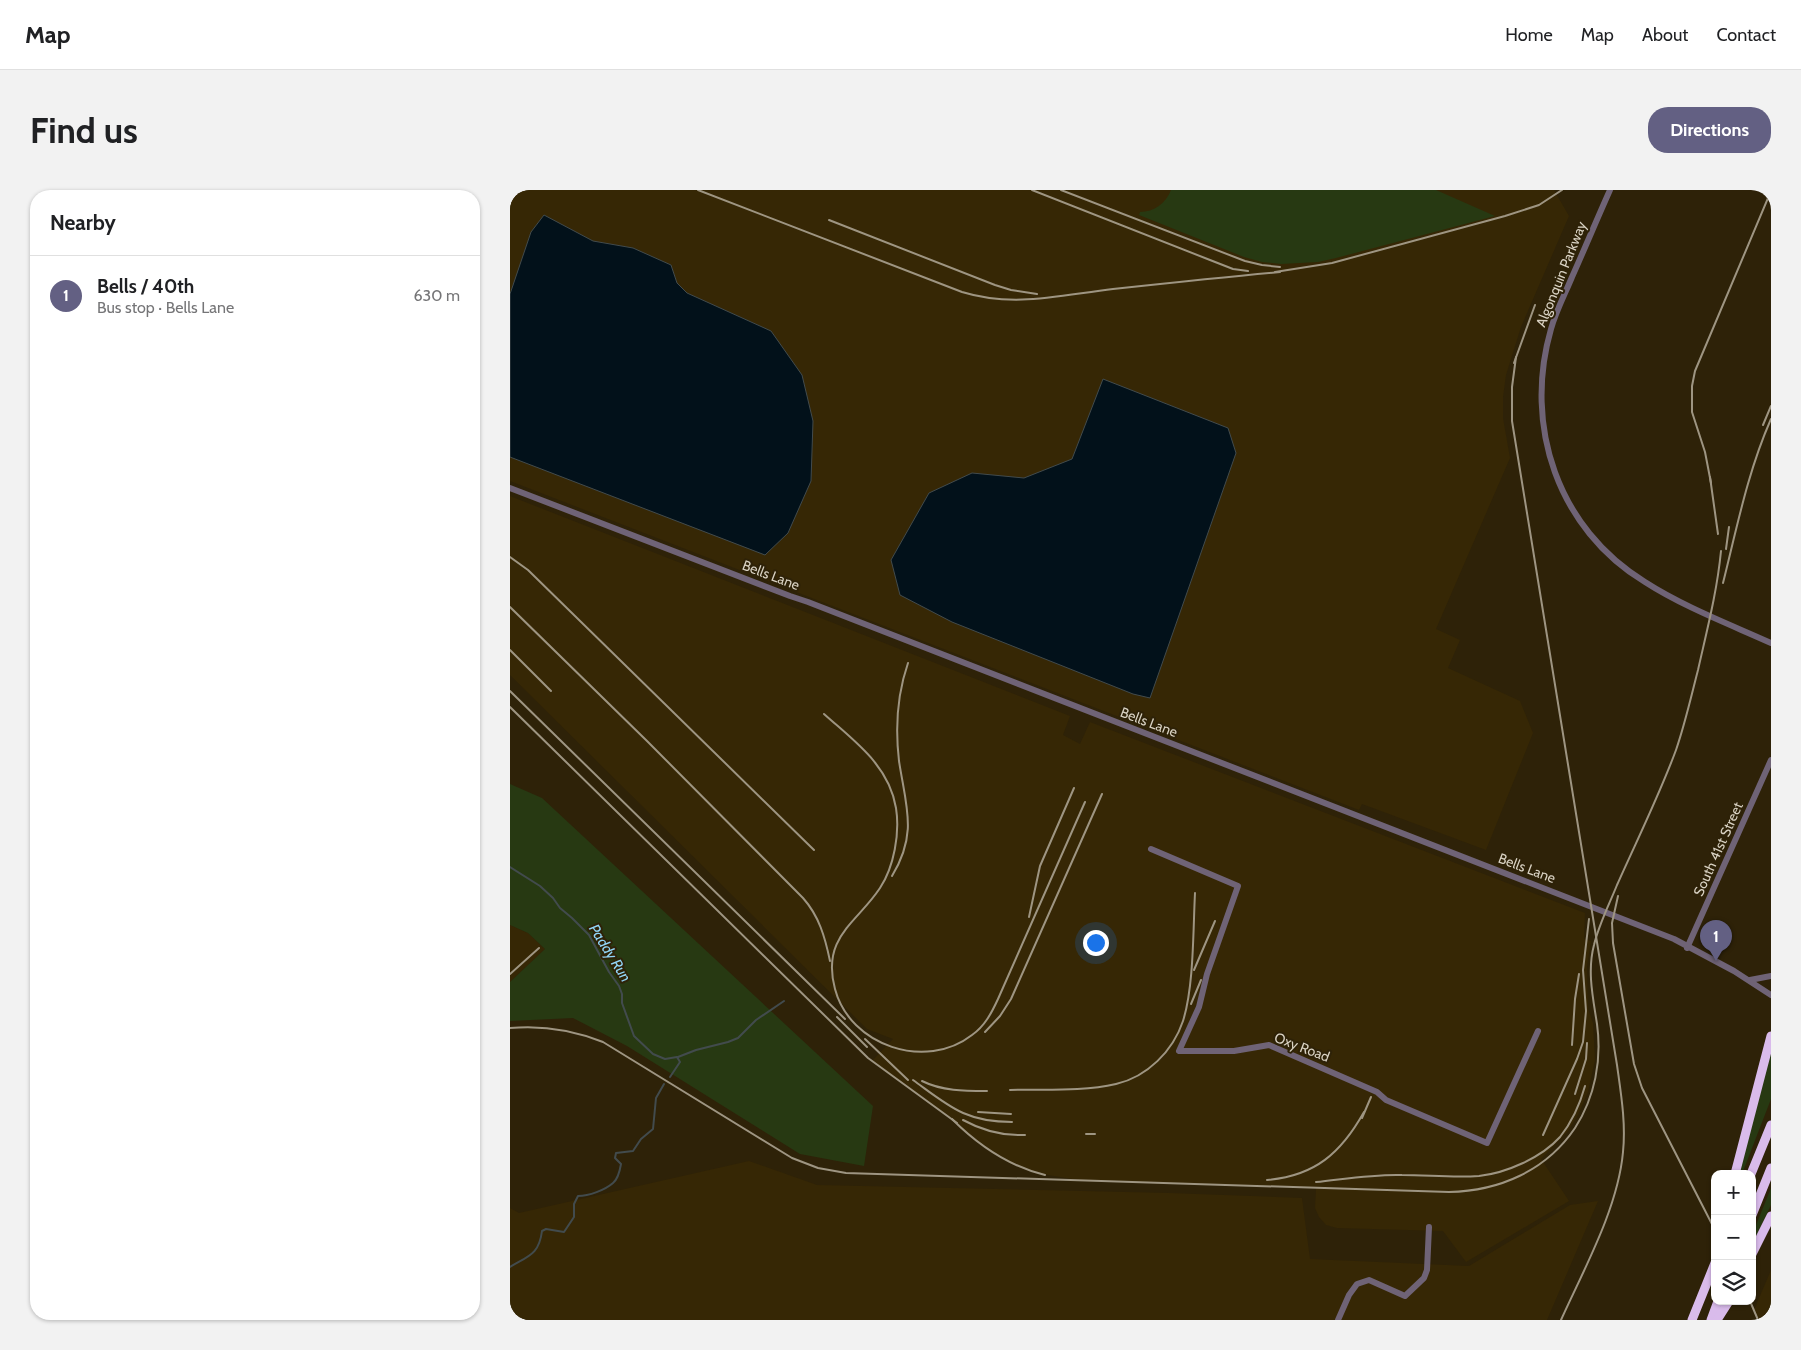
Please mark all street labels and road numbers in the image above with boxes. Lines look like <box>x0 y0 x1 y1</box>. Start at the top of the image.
street label: Algonquin Parkway <box>1532 219 1590 329</box>
street label: Bells Lane <box>740 556 802 594</box>
street label: Bells Lane <box>1118 703 1180 741</box>
street label: South 41st Street <box>1689 799 1747 899</box>
street label: Bells Lane <box>1496 849 1558 887</box>
street label: Oxy Road <box>1272 1028 1332 1066</box>

